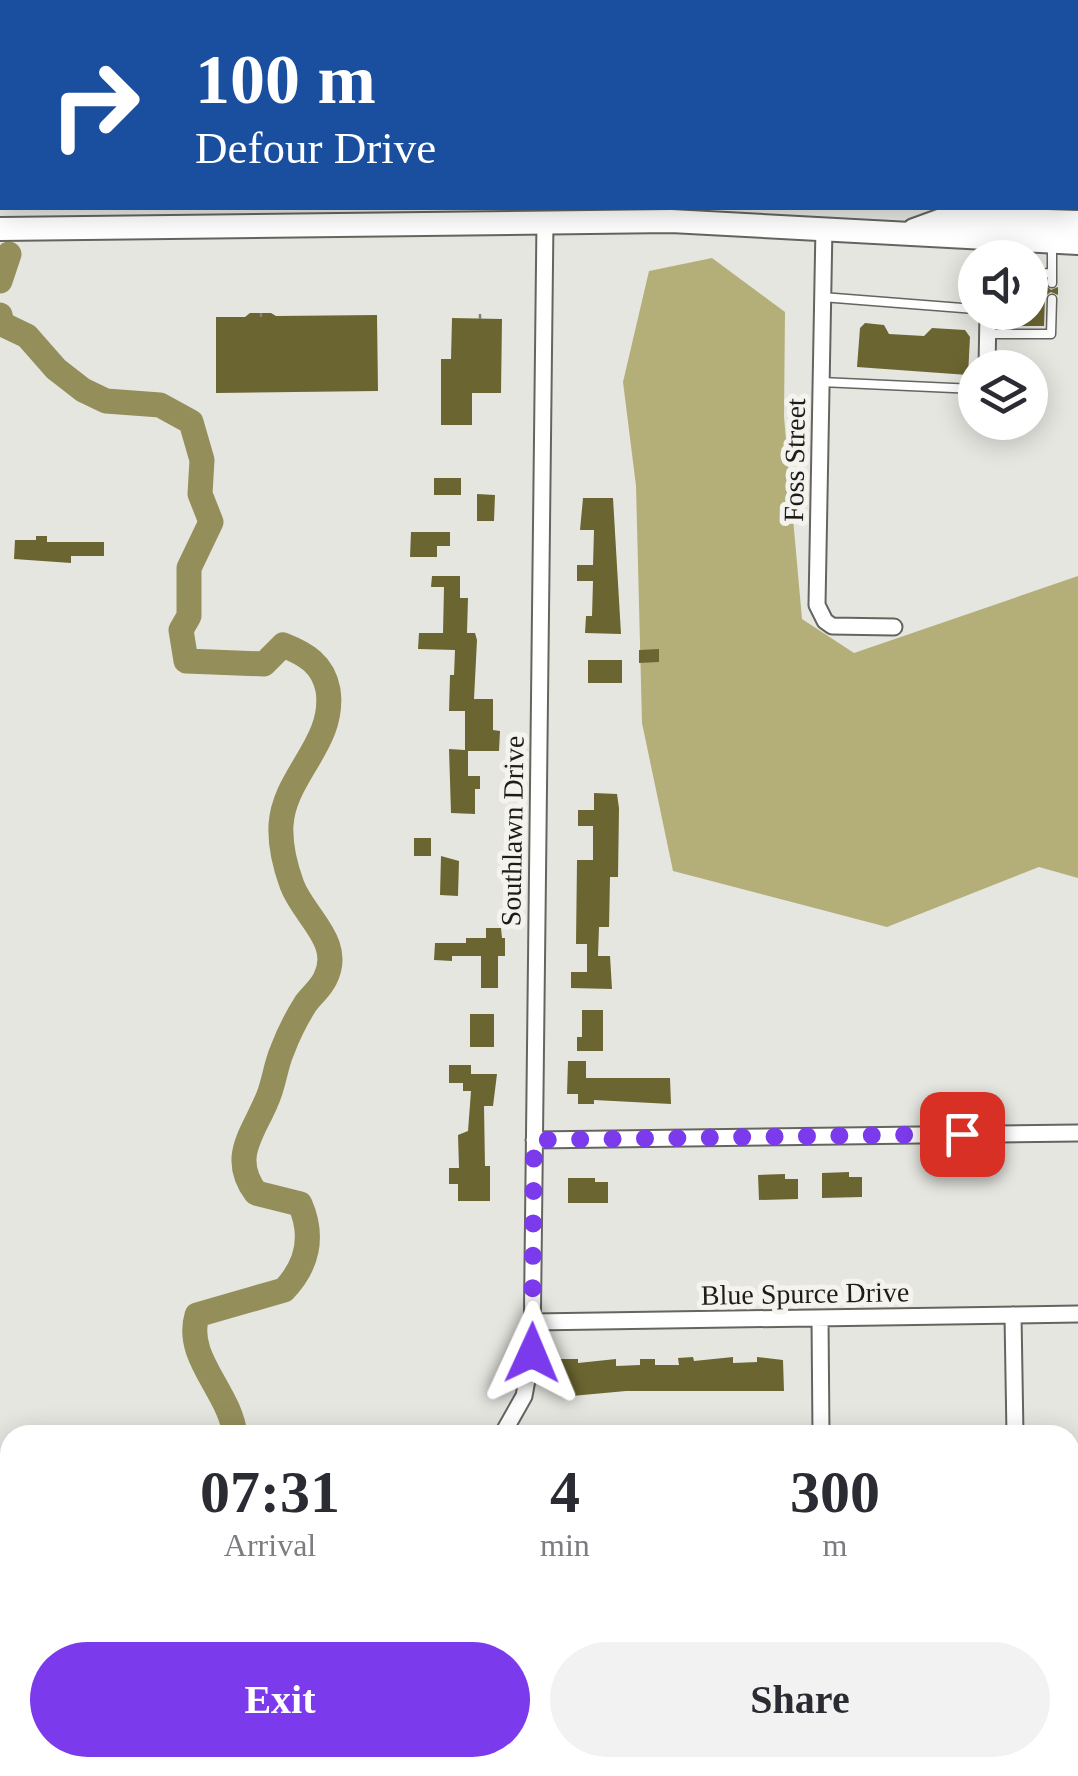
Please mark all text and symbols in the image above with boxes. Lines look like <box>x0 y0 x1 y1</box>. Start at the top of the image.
icon: right <box>30 40 160 170</box>
text: 100 m <box>195 41 376 118</box>
text: Defour Drive <box>195 123 436 173</box>
map controls <box>958 240 1048 440</box>
button: sound <box>958 240 1048 330</box>
button: layers <box>958 350 1048 440</box>
street label: Foss Street <box>778 398 811 522</box>
street label: Southlawn Drive <box>495 735 530 927</box>
pin <box>920 1092 1005 1177</box>
icon: arrive <box>935 1107 990 1162</box>
street label: Blue Spurce Drive <box>701 1276 909 1311</box>
position arrow <box>480 1301 584 1405</box>
text: 07:31 <box>200 1459 340 1525</box>
text: 4 <box>550 1459 580 1525</box>
text: 300 <box>790 1459 880 1525</box>
text: Arrival <box>224 1527 316 1563</box>
text: min <box>540 1527 590 1563</box>
text: m <box>822 1527 847 1563</box>
button: Exit <box>30 1642 530 1757</box>
button: Share <box>550 1642 1050 1757</box>

